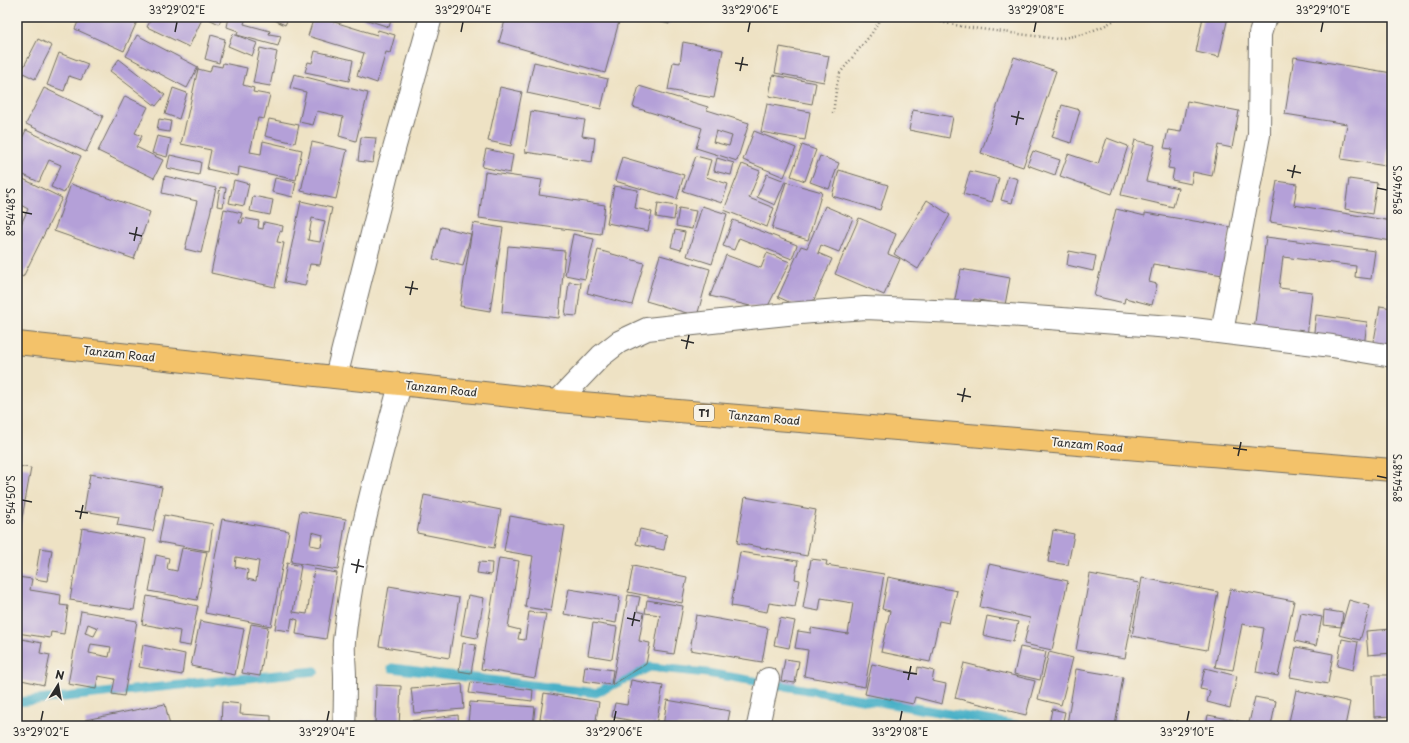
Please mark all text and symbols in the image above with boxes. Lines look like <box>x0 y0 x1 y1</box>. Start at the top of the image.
text: 33°29'02"E <box>149 2 205 17</box>
text: 33°29'04"E <box>435 2 491 17</box>
text: 33°29'06"E <box>722 2 778 17</box>
text: 33°29'08"E <box>1008 2 1064 17</box>
text: 33°29'10"E <box>1296 2 1350 17</box>
text: 8°54'46"S <box>1390 165 1405 215</box>
text: 8°54'48"S <box>3 188 18 236</box>
street label: Tanzam Road <box>82 341 156 366</box>
street label: Tanzam Road <box>404 376 478 401</box>
road number: T1 <box>694 405 714 421</box>
street label: Tanzam Road <box>727 406 801 429</box>
street label: Tanzam Road <box>1050 433 1124 456</box>
text: 8°54'48"S <box>1390 454 1405 502</box>
text: 8°54'50"S <box>3 475 18 525</box>
north arrow <box>38 665 78 705</box>
text: N <box>54 666 66 684</box>
text: 33°29'02"E <box>13 724 69 739</box>
text: 33°29'04"E <box>299 724 355 739</box>
text: 33°29'06"E <box>586 724 642 739</box>
text: 33°29'08"E <box>872 724 928 739</box>
text: 33°29'10"E <box>1160 724 1214 739</box>

